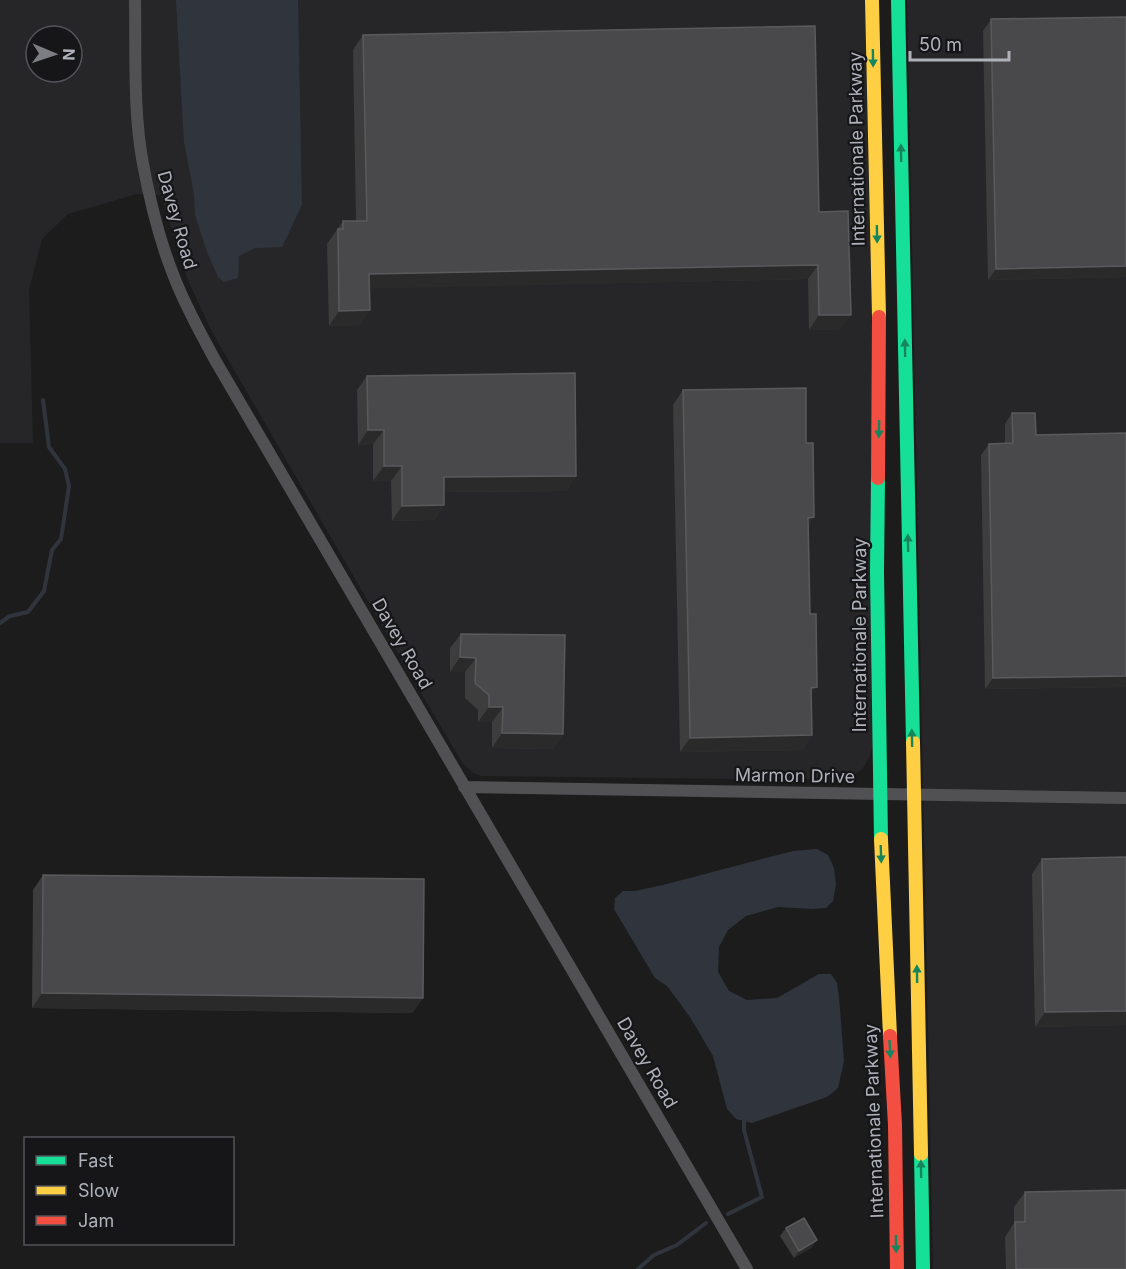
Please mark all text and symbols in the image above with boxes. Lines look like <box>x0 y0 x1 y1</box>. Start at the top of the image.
north arrow <box>24 24 84 84</box>
scale bar <box>910 24 1009 62</box>
text: 50 m <box>919 34 962 55</box>
text: N <box>59 48 79 61</box>
one-way arrow <box>869 49 878 68</box>
street label: Internationale Parkway <box>844 52 869 246</box>
one-way arrow <box>896 143 906 162</box>
street label: Davey Road <box>153 168 202 271</box>
one-way arrow <box>872 224 882 243</box>
one-way arrow <box>900 338 909 357</box>
one-way arrow <box>874 419 884 438</box>
one-way arrow <box>903 533 913 552</box>
street label: Internationale Parkway <box>849 538 870 732</box>
street label: Davey Road <box>368 595 437 693</box>
one-way arrow <box>907 728 917 747</box>
street label: Marmon Drive <box>735 764 855 787</box>
one-way arrow <box>877 845 886 864</box>
one-way arrow <box>912 964 922 983</box>
street label: Davey Road <box>613 1014 682 1112</box>
street label: Internationale Parkway <box>860 1024 887 1219</box>
one-way arrow <box>885 1040 895 1059</box>
legend <box>24 1137 234 1245</box>
text: Fast <box>78 1150 114 1171</box>
one-way arrow <box>916 1159 926 1178</box>
text: Slow <box>78 1180 119 1201</box>
text: Jam <box>78 1210 114 1231</box>
one-way arrow <box>891 1234 901 1253</box>

